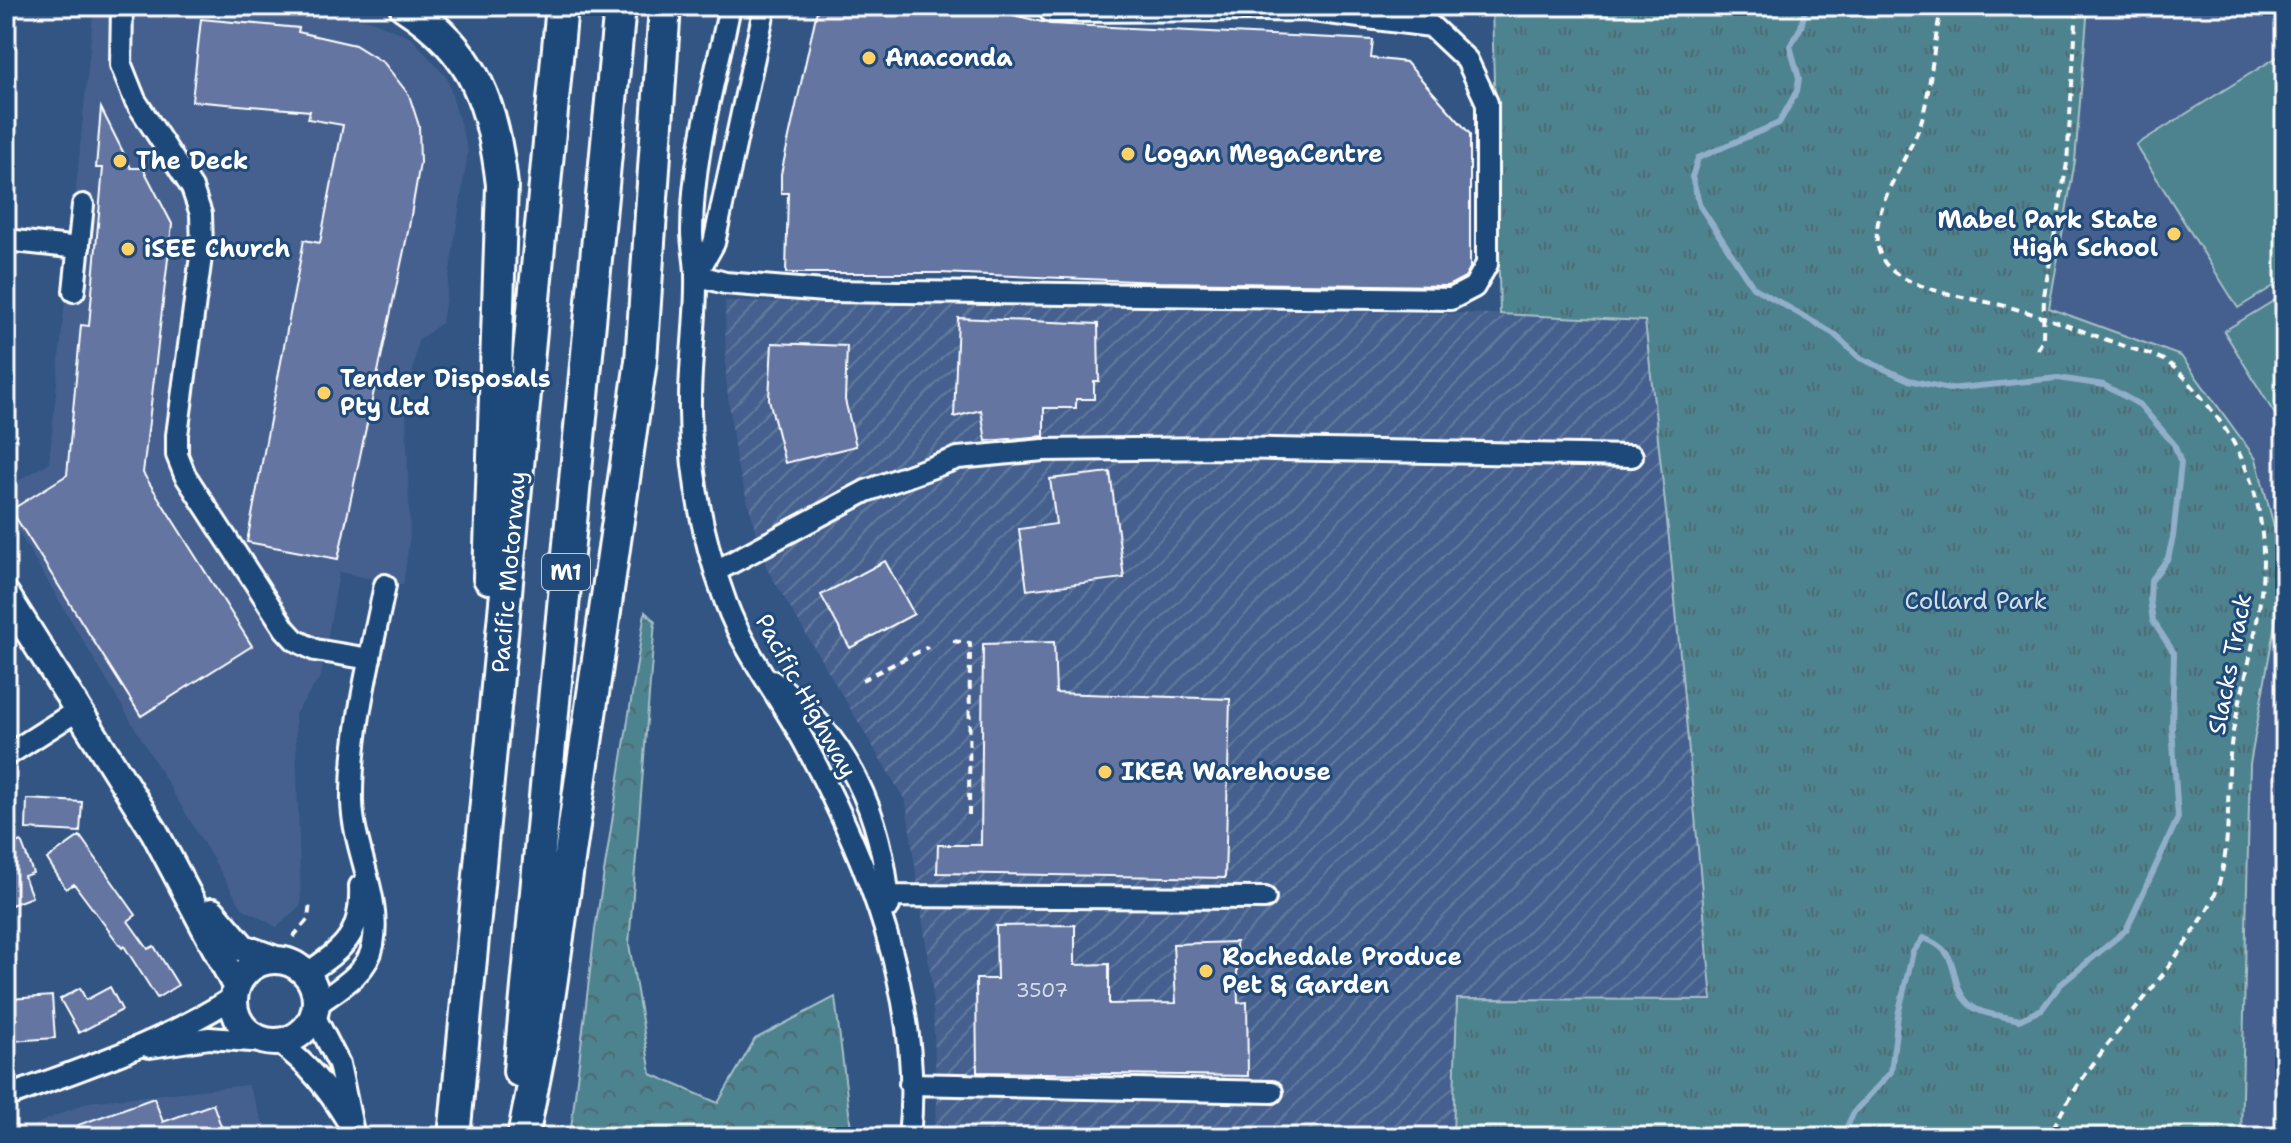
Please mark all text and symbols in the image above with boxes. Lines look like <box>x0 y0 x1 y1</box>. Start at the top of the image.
place label: Anaconda <box>885 42 1013 74</box>
marker: Anaconda <box>860 49 878 67</box>
place label: Logan MegaCentre <box>1144 138 1383 170</box>
place label: The Deck <box>136 145 248 177</box>
marker: Logan MegaCentre <box>1119 145 1137 163</box>
marker: The Deck <box>111 152 129 170</box>
place label: Mabel Park State High School <box>1937 204 2158 264</box>
marker: Mabel Park State High School <box>2165 225 2183 243</box>
place label: iSEE Church <box>144 233 290 265</box>
marker: iSEE Church <box>119 240 137 258</box>
place label: Tender Disposals Pty Ltd <box>340 363 551 423</box>
marker: Tender Disposals Pty Ltd <box>315 384 333 402</box>
street label: Pacific Motorway <box>484 470 534 674</box>
road number: M1 <box>542 554 590 590</box>
park label: Collard Park <box>1905 585 2047 617</box>
street label: Slacks Track <box>2201 591 2259 737</box>
street label: Pacific Highway <box>748 608 864 784</box>
place label: IKEA Warehouse <box>1121 756 1331 788</box>
marker: IKEA Warehouse <box>1096 763 1114 781</box>
place label: Rochedale Produce Pet & Garden <box>1222 941 1462 1001</box>
marker: Rochedale Produce Pet & Garden <box>1197 962 1215 980</box>
house number: 3507 <box>1016 977 1068 1003</box>

